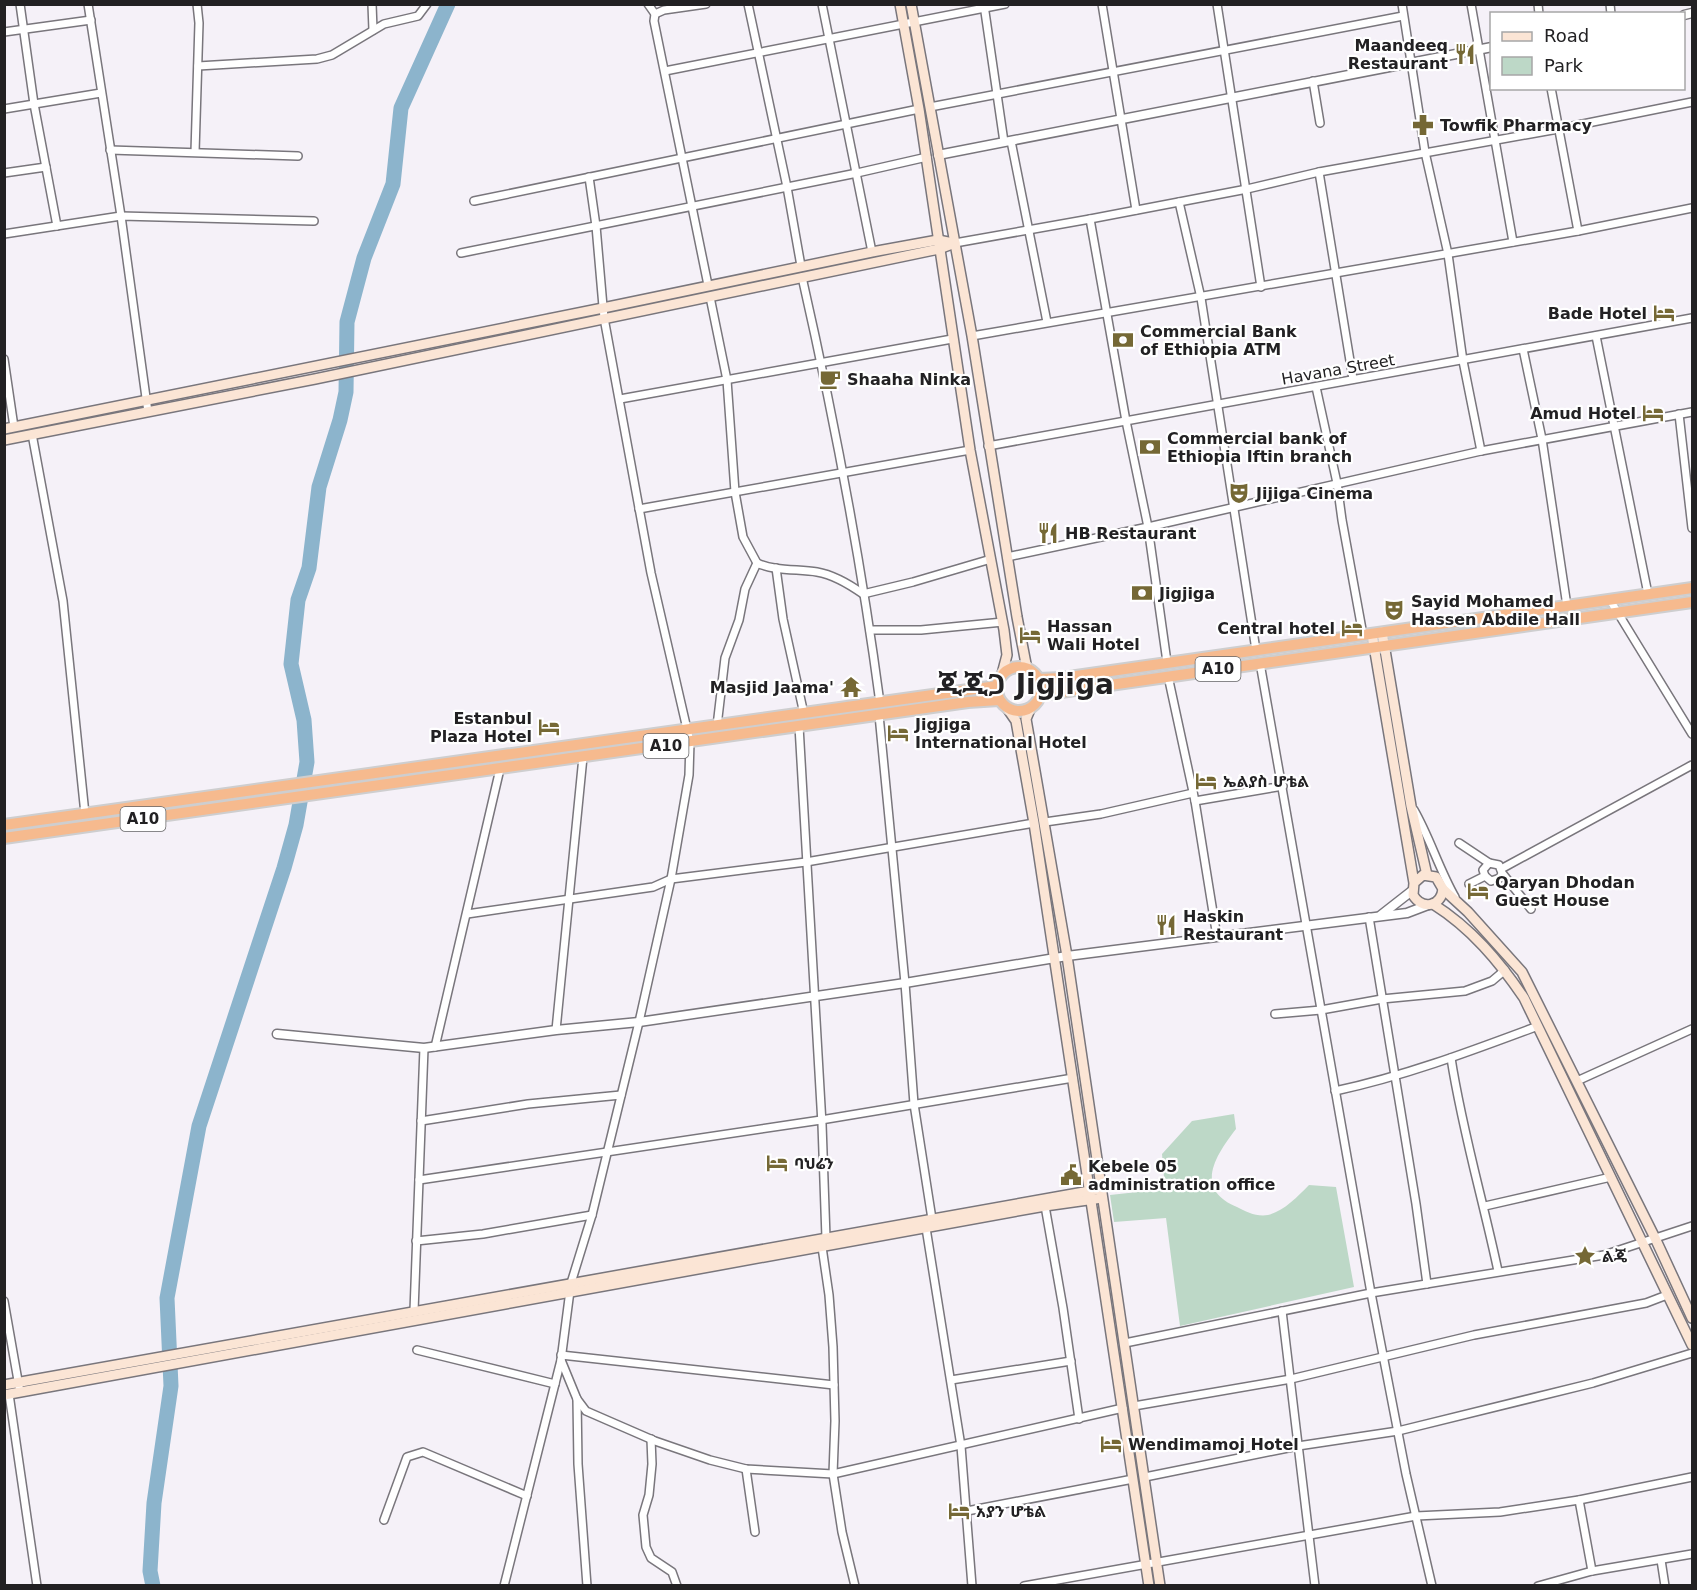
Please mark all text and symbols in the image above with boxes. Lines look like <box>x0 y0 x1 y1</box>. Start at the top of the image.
legend <box>1490 12 1685 90</box>
text: Road <box>1544 25 1589 46</box>
place label: Maandeeq Restaurant <box>1348 36 1448 73</box>
restaurant icon: Maandeeq Restaurant <box>1453 42 1477 66</box>
text: Park <box>1544 55 1583 76</box>
pharmacy icon: Towfik Pharmacy <box>1411 113 1435 137</box>
place label: Towfik Pharmacy <box>1440 116 1592 135</box>
hotel icon: Bade Hotel <box>1652 301 1676 325</box>
place label: Bade Hotel <box>1548 304 1647 323</box>
place label: Commercial Bank of Ethiopia ATM <box>1140 322 1297 359</box>
bank icon: Commercial Bank of Ethiopia ATM <box>1111 328 1135 352</box>
street label: Havana Street <box>1280 350 1396 389</box>
cafe icon: Shaaha Ninka <box>818 367 842 391</box>
place label: Shaaha Ninka <box>847 370 971 389</box>
hotel icon: Amud Hotel <box>1641 401 1665 425</box>
place label: Amud Hotel <box>1530 404 1636 423</box>
place label: Commercial bank of Ethiopia Iftin branch <box>1167 429 1352 466</box>
bank icon: Commercial bank of Ethiopia Iftin branch <box>1138 435 1162 459</box>
theatre icon: Jijiga Cinema <box>1227 481 1251 505</box>
place label: Jijiga Cinema <box>1255 484 1373 503</box>
restaurant icon: HB Restaurant <box>1036 521 1060 545</box>
place label: HB Restaurant <box>1065 524 1197 543</box>
bank icon: Jigjiga <box>1130 581 1154 605</box>
place label: Jigjiga <box>1158 584 1215 603</box>
place label: Sayid Mohamed Hassen Abdile Hall <box>1411 592 1580 629</box>
theatre icon: Sayid Mohamed Hassen Abdile Hall <box>1382 598 1406 622</box>
hotel icon: Central hotel <box>1340 616 1364 640</box>
place label: Hassan Wali Hotel <box>1047 617 1140 654</box>
place label: Central hotel <box>1217 619 1335 638</box>
hotel icon: Hassan Wali Hotel <box>1018 623 1042 647</box>
road number: A10 <box>1196 657 1240 681</box>
district label: ጂጂጋ Jigjiga <box>936 668 1114 701</box>
temple icon: Masjid Jaama' <box>839 675 863 699</box>
place label: Masjid Jaama' <box>710 678 834 697</box>
place label: Estanbul Plaza Hotel <box>430 709 532 746</box>
hotel icon: Estanbul Plaza Hotel <box>537 715 561 739</box>
place label: Jigjiga International Hotel <box>914 715 1087 752</box>
hotel icon: Jigjiga International Hotel <box>886 721 910 745</box>
road number: A10 <box>644 734 688 758</box>
hotel icon: ኤልያስ ሆቴል <box>1194 769 1218 793</box>
place label: ኤልያስ ሆቴል <box>1223 772 1309 791</box>
road number: A10 <box>120 807 166 831</box>
place label: Qaryan Dhodan Guest House <box>1495 873 1635 910</box>
hotel icon: Qaryan Dhodan Guest House <box>1466 879 1490 903</box>
place label: Haskin Restaurant <box>1183 907 1284 944</box>
restaurant icon: Haskin Restaurant <box>1154 913 1178 937</box>
hotel icon: ባህሬን <box>765 1151 789 1175</box>
place label: ባህሬን <box>794 1154 834 1173</box>
place label: Kebele 05 administration office <box>1088 1157 1276 1194</box>
public building icon: Kebele 05 administration office <box>1059 1163 1083 1187</box>
place icon: ልጄ <box>1573 1244 1597 1268</box>
place label: ልጄ <box>1602 1247 1628 1266</box>
hotel icon: Wendimamoj Hotel <box>1099 1432 1123 1456</box>
place label: Wendimamoj Hotel <box>1128 1435 1299 1454</box>
hotel icon: አያን ሆቴል <box>947 1499 971 1523</box>
place label: አያን ሆቴል <box>976 1502 1046 1521</box>

